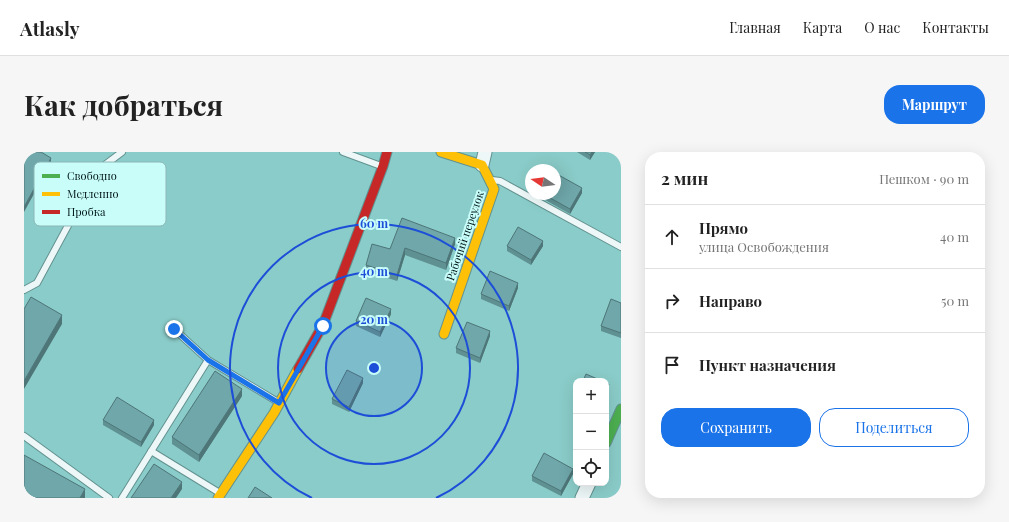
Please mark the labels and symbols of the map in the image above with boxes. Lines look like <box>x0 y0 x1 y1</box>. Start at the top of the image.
legend <box>34 162 166 226</box>
north arrow <box>525 164 561 200</box>
text: Свободно <box>67 168 117 183</box>
text: Медленно <box>67 186 119 201</box>
street label: Рабочий переулок <box>442 189 487 282</box>
text: Пробка <box>67 204 106 219</box>
text: 60 m <box>360 215 388 231</box>
text: 40 m <box>360 263 388 279</box>
text: 20 m <box>360 311 388 327</box>
route start <box>314 317 332 335</box>
route end <box>165 320 183 338</box>
centre of rings <box>367 361 381 375</box>

